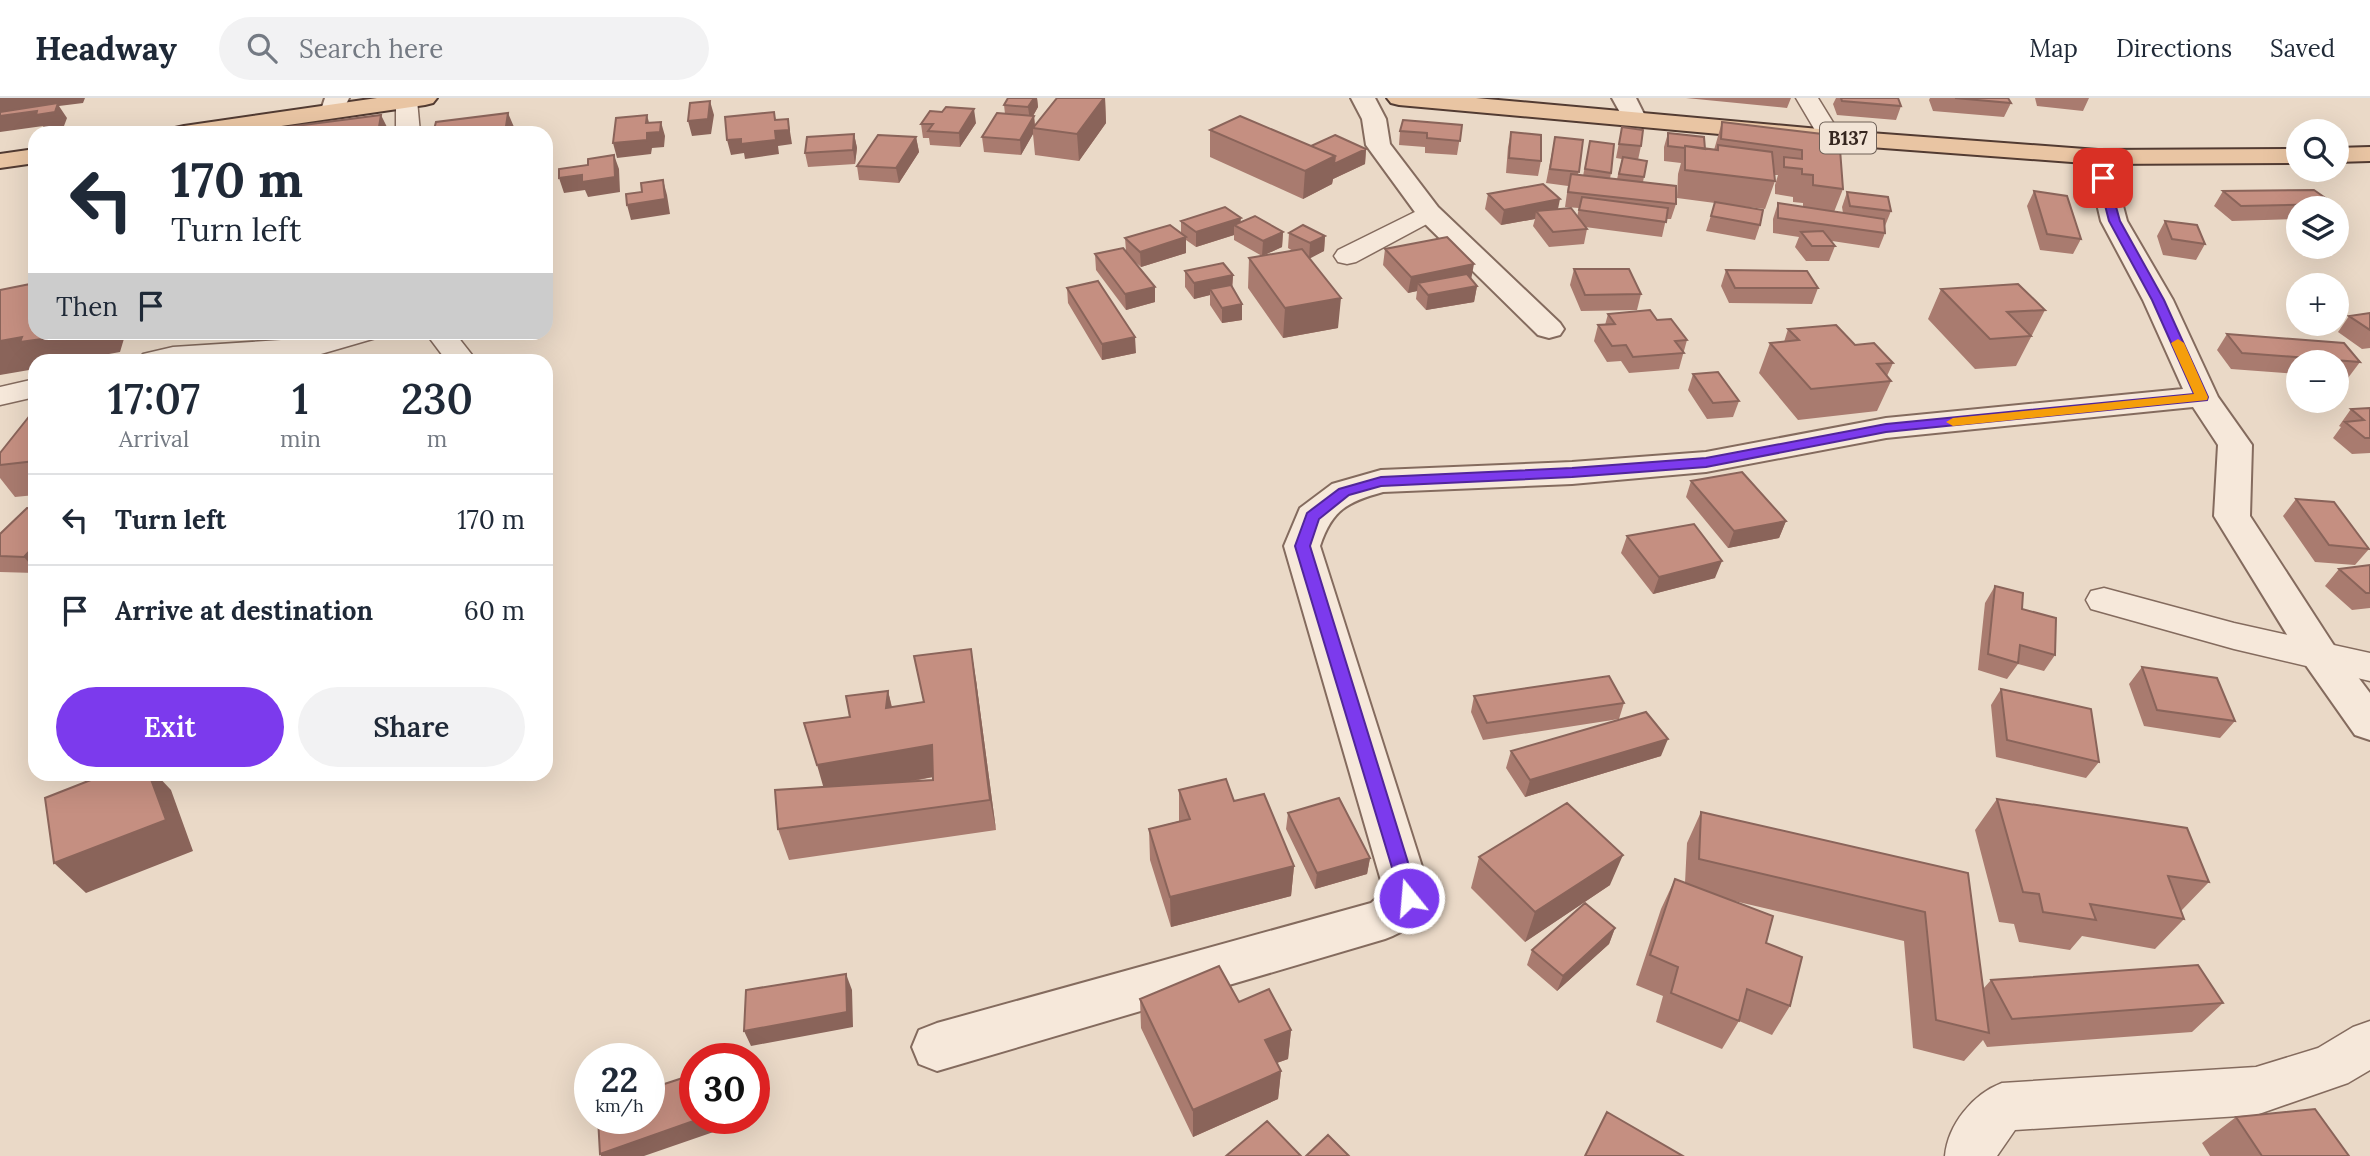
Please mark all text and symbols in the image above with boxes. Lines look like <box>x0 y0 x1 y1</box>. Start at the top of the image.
search box <box>219 17 709 80</box>
text: Headway <box>35 27 177 69</box>
icon: search <box>243 29 281 67</box>
text: Search here <box>299 32 443 65</box>
text: Map <box>2029 33 2078 64</box>
text: Directions <box>2116 33 2232 64</box>
text: Saved <box>2270 33 2335 64</box>
map controls <box>2286 119 2349 413</box>
button: search <box>2286 119 2349 182</box>
road number: B137 <box>1820 122 1876 154</box>
text: 170 m <box>171 148 303 210</box>
pin <box>2073 148 2133 208</box>
icon: left <box>56 154 147 245</box>
icon: arrive <box>2084 159 2122 197</box>
button: layers <box>2286 196 2349 259</box>
text: Turn left <box>171 209 301 250</box>
button: + <box>2286 273 2349 336</box>
icon: arrive <box>132 287 170 325</box>
text: Then <box>56 290 118 323</box>
button: − <box>2286 350 2349 413</box>
text: 17:07 <box>108 372 200 426</box>
text: 1 <box>292 372 309 426</box>
text: 230 <box>401 372 473 426</box>
text: Arrival <box>119 424 189 453</box>
text: min <box>280 424 321 453</box>
text: m <box>427 424 447 453</box>
icon: left <box>56 501 94 539</box>
text: Turn left <box>115 503 226 536</box>
text: 170 m <box>457 503 525 536</box>
icon: arrive <box>56 592 94 630</box>
text: Arrive at destination <box>115 594 373 627</box>
text: 60 m <box>464 594 525 627</box>
button: Exit <box>56 687 284 767</box>
button: Share <box>298 687 525 767</box>
position arrow <box>1372 861 1446 935</box>
speed limit sign: 30 <box>679 1043 770 1134</box>
text: 22 <box>601 1057 638 1102</box>
text: km/h <box>595 1094 644 1117</box>

